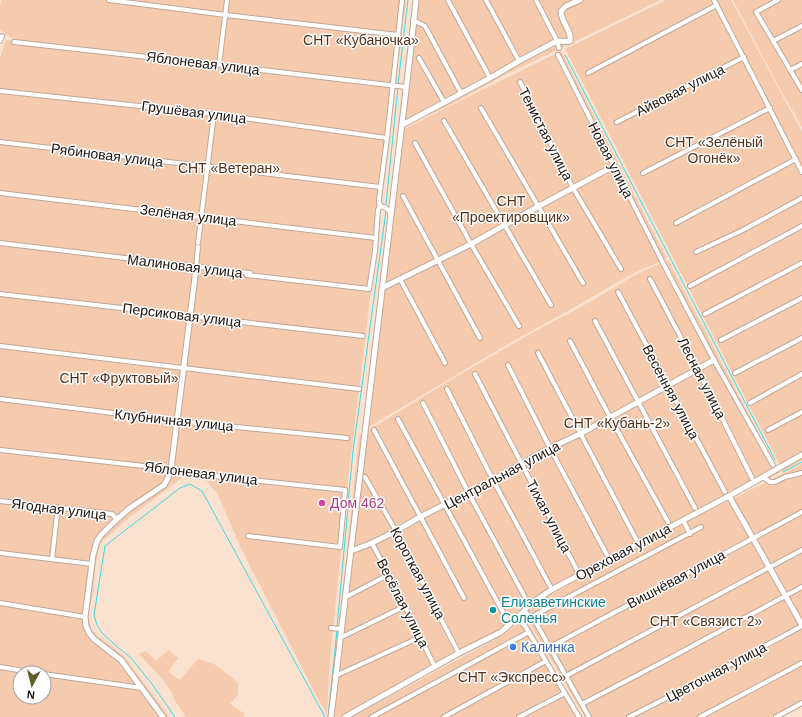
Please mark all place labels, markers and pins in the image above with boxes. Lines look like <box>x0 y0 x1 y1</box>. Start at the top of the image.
place label: Дом 462 <box>330 495 385 511</box>
marker: Дом 462 <box>317 498 327 508</box>
place label: Елизаветинские Соленья <box>501 594 606 626</box>
marker: Елизаветинские Соленья <box>488 605 498 615</box>
place label: Калинка <box>521 639 575 655</box>
marker: Калинка <box>508 642 518 652</box>

